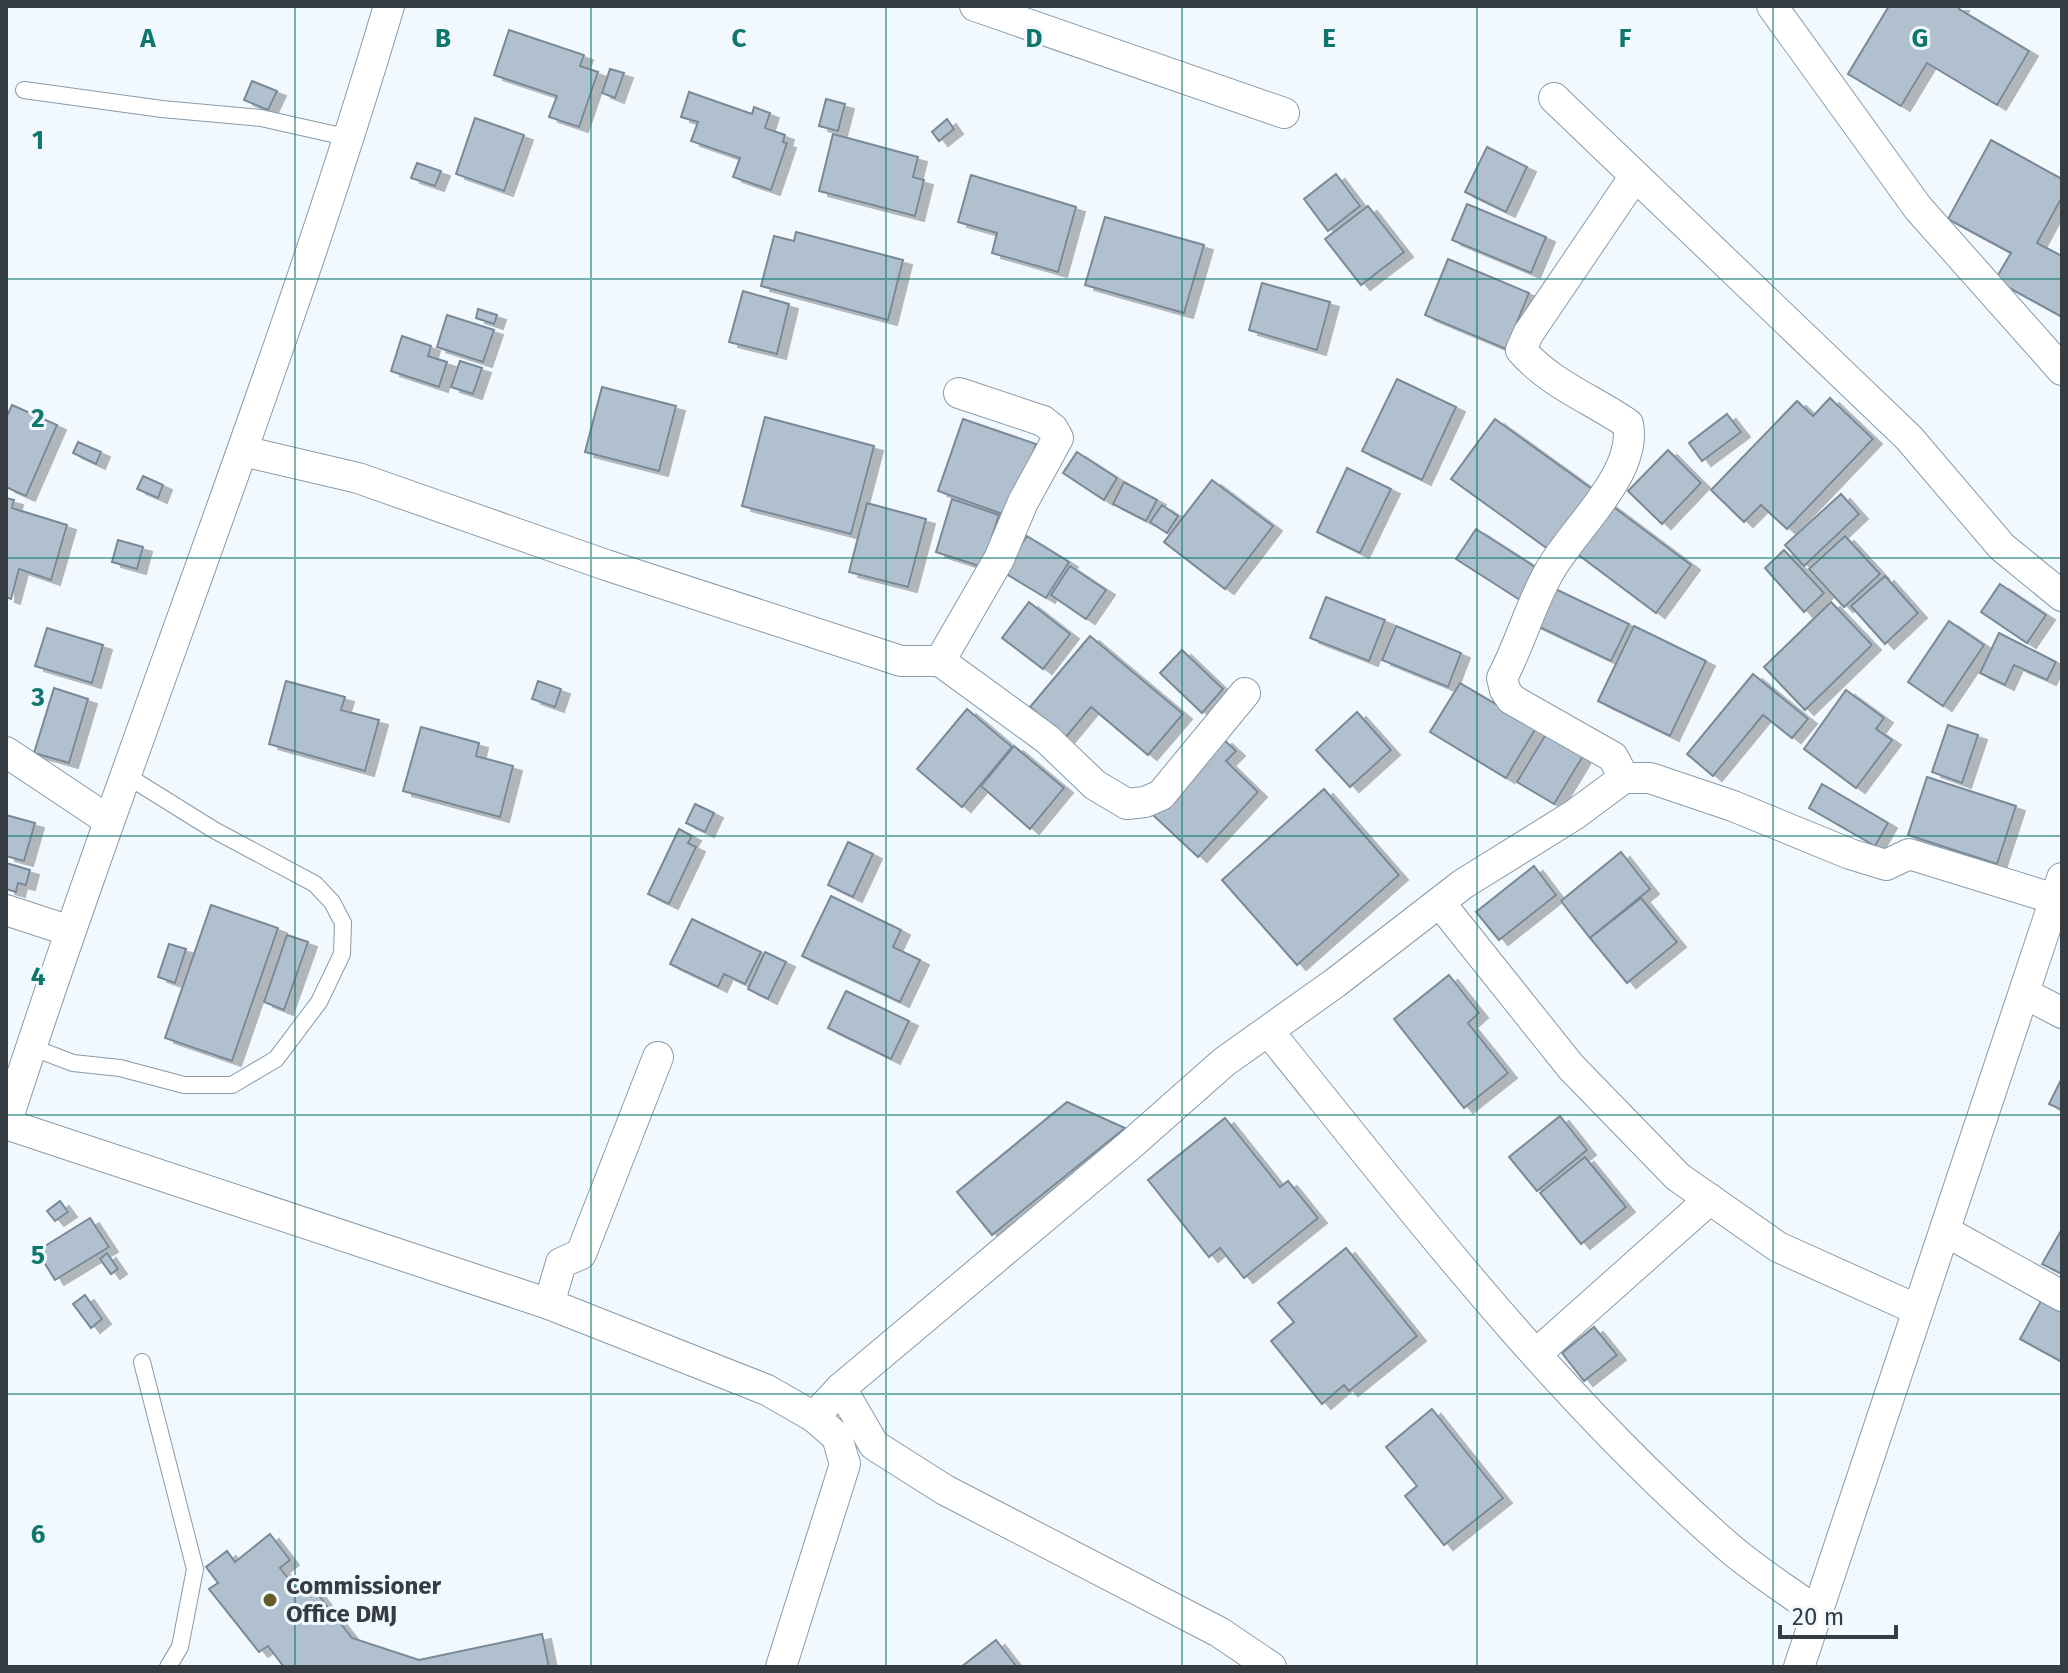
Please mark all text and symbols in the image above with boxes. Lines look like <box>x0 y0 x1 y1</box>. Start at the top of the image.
text: A <box>139 23 156 54</box>
text: B <box>435 23 451 54</box>
text: C <box>732 23 747 54</box>
text: D <box>1026 23 1043 54</box>
text: E <box>1322 23 1336 54</box>
text: F <box>1619 23 1632 54</box>
text: G <box>1912 23 1928 54</box>
text: 1 <box>32 125 44 156</box>
text: 2 <box>31 403 45 434</box>
text: 3 <box>30 682 45 713</box>
text: 4 <box>31 961 46 992</box>
text: 5 <box>31 1240 45 1271</box>
text: 6 <box>31 1519 46 1550</box>
place label: Commissioner Office DMJ <box>286 1572 442 1628</box>
scale bar <box>1780 1589 1896 1639</box>
marker: Commissioner Office DMJ <box>261 1591 279 1609</box>
text: 20 m <box>1792 1603 1844 1631</box>

